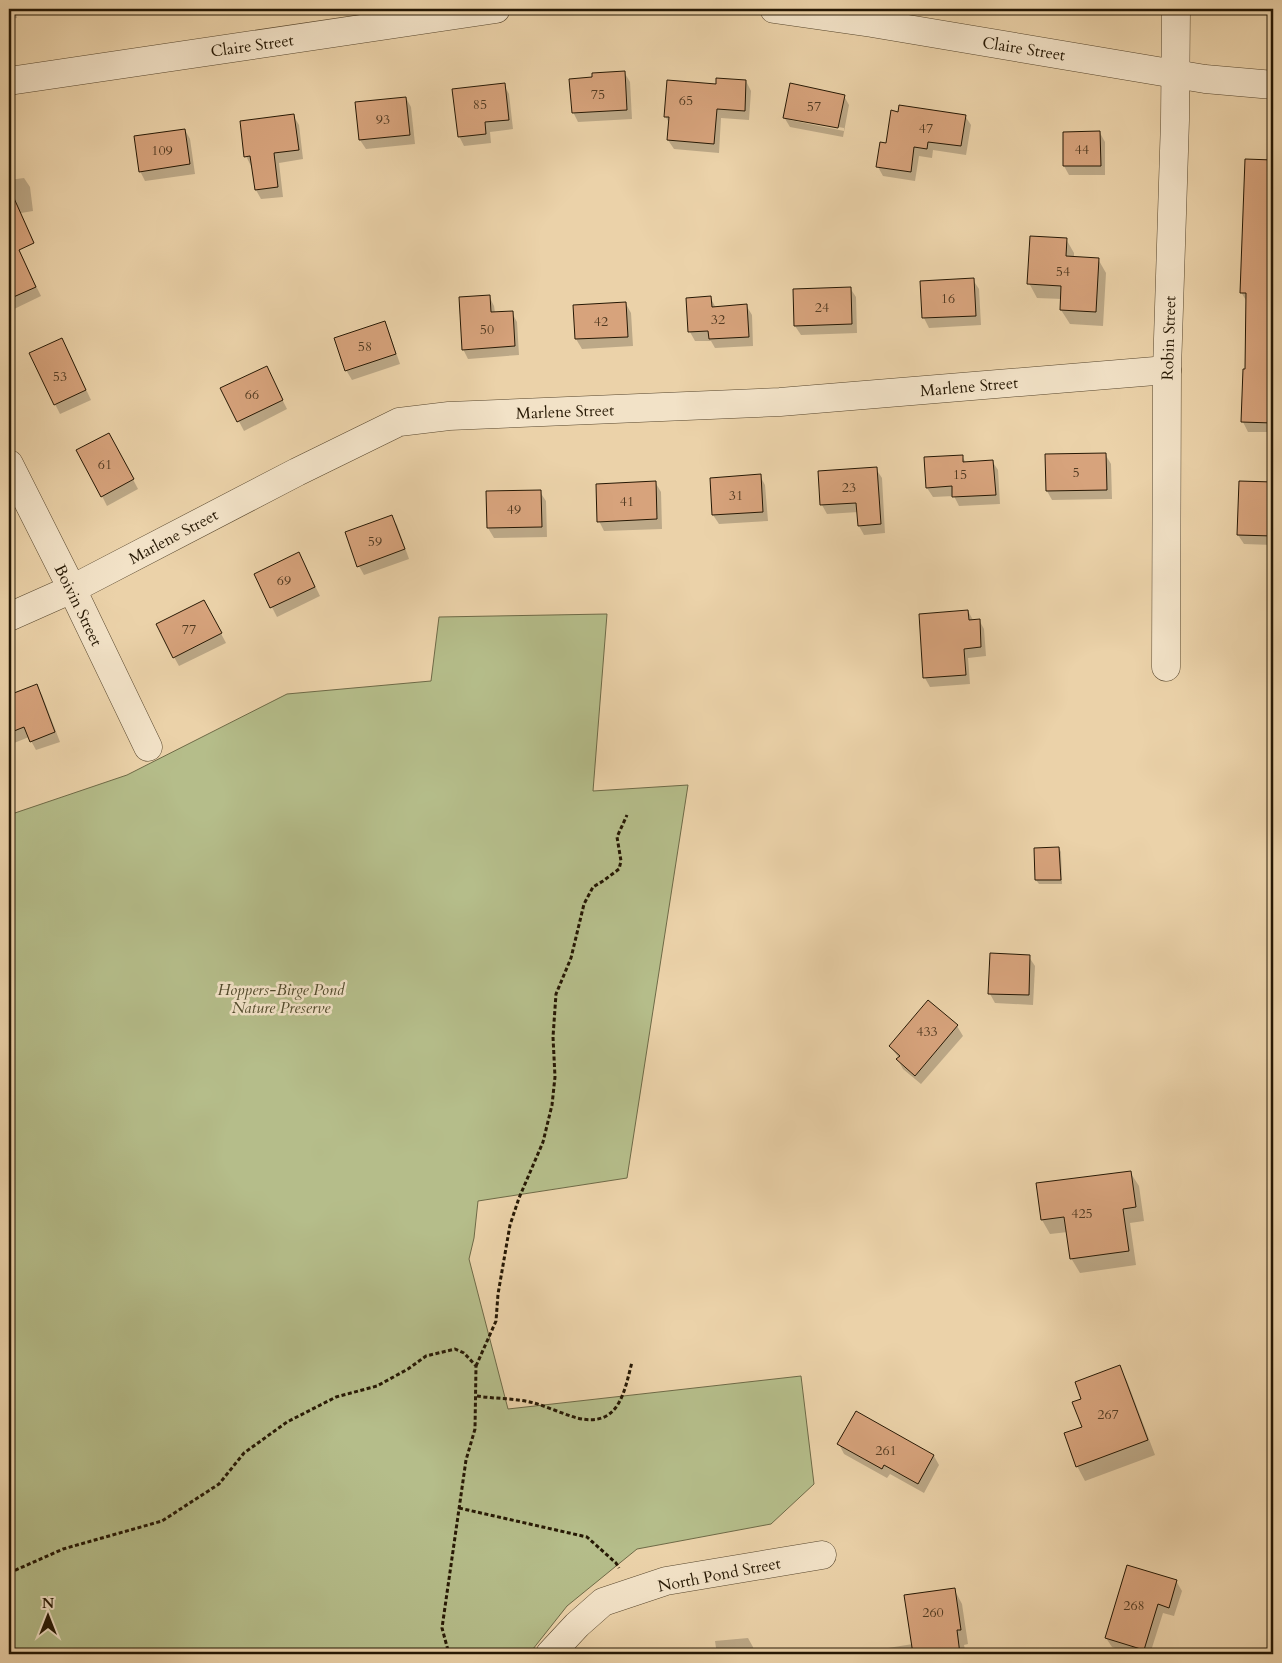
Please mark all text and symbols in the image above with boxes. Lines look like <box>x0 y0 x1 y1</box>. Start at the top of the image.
street label: Claire Street <box>209 29 295 63</box>
street label: Claire Street <box>981 32 1067 66</box>
house number: 75 <box>591 85 605 104</box>
house number: 65 <box>679 91 693 110</box>
house number: 85 <box>473 95 487 114</box>
house number: 57 <box>807 97 821 116</box>
house number: 93 <box>376 110 390 129</box>
house number: 47 <box>919 119 933 138</box>
house number: 44 <box>1075 140 1089 159</box>
house number: 109 <box>151 141 173 160</box>
house number: 54 <box>1056 262 1070 281</box>
house number: 16 <box>941 289 955 308</box>
street label: Robin Street <box>1157 295 1181 381</box>
house number: 24 <box>815 298 829 317</box>
house number: 32 <box>711 310 725 329</box>
house number: 42 <box>594 312 608 331</box>
house number: 50 <box>480 320 494 339</box>
house number: 58 <box>358 337 372 356</box>
house number: 53 <box>53 367 67 386</box>
street label: Marlene Street <box>919 372 1019 402</box>
house number: 66 <box>245 385 259 404</box>
street label: Marlene Street <box>516 399 615 425</box>
house number: 61 <box>98 455 112 474</box>
house number: 5 <box>1072 463 1080 482</box>
house number: 15 <box>953 465 967 484</box>
house number: 23 <box>842 478 856 497</box>
house number: 31 <box>729 486 743 505</box>
house number: 41 <box>620 492 634 511</box>
house number: 49 <box>507 500 521 519</box>
street label: Marlene Street <box>125 504 222 570</box>
house number: 59 <box>368 532 382 551</box>
street label: Boivin Street <box>49 561 107 650</box>
house number: 69 <box>277 571 291 590</box>
house number: 77 <box>182 620 196 639</box>
park label: Hoppers-Birge Pond Nature Preserve <box>218 979 346 1019</box>
house number: 433 <box>916 1022 938 1041</box>
house number: 425 <box>1071 1204 1093 1223</box>
house number: 267 <box>1097 1405 1119 1424</box>
house number: 261 <box>875 1441 897 1460</box>
street label: North Pond Street <box>656 1552 783 1598</box>
north arrow <box>22 1590 72 1640</box>
text: N <box>42 1594 54 1613</box>
house number: 268 <box>1123 1596 1145 1615</box>
house number: 260 <box>922 1603 944 1622</box>

